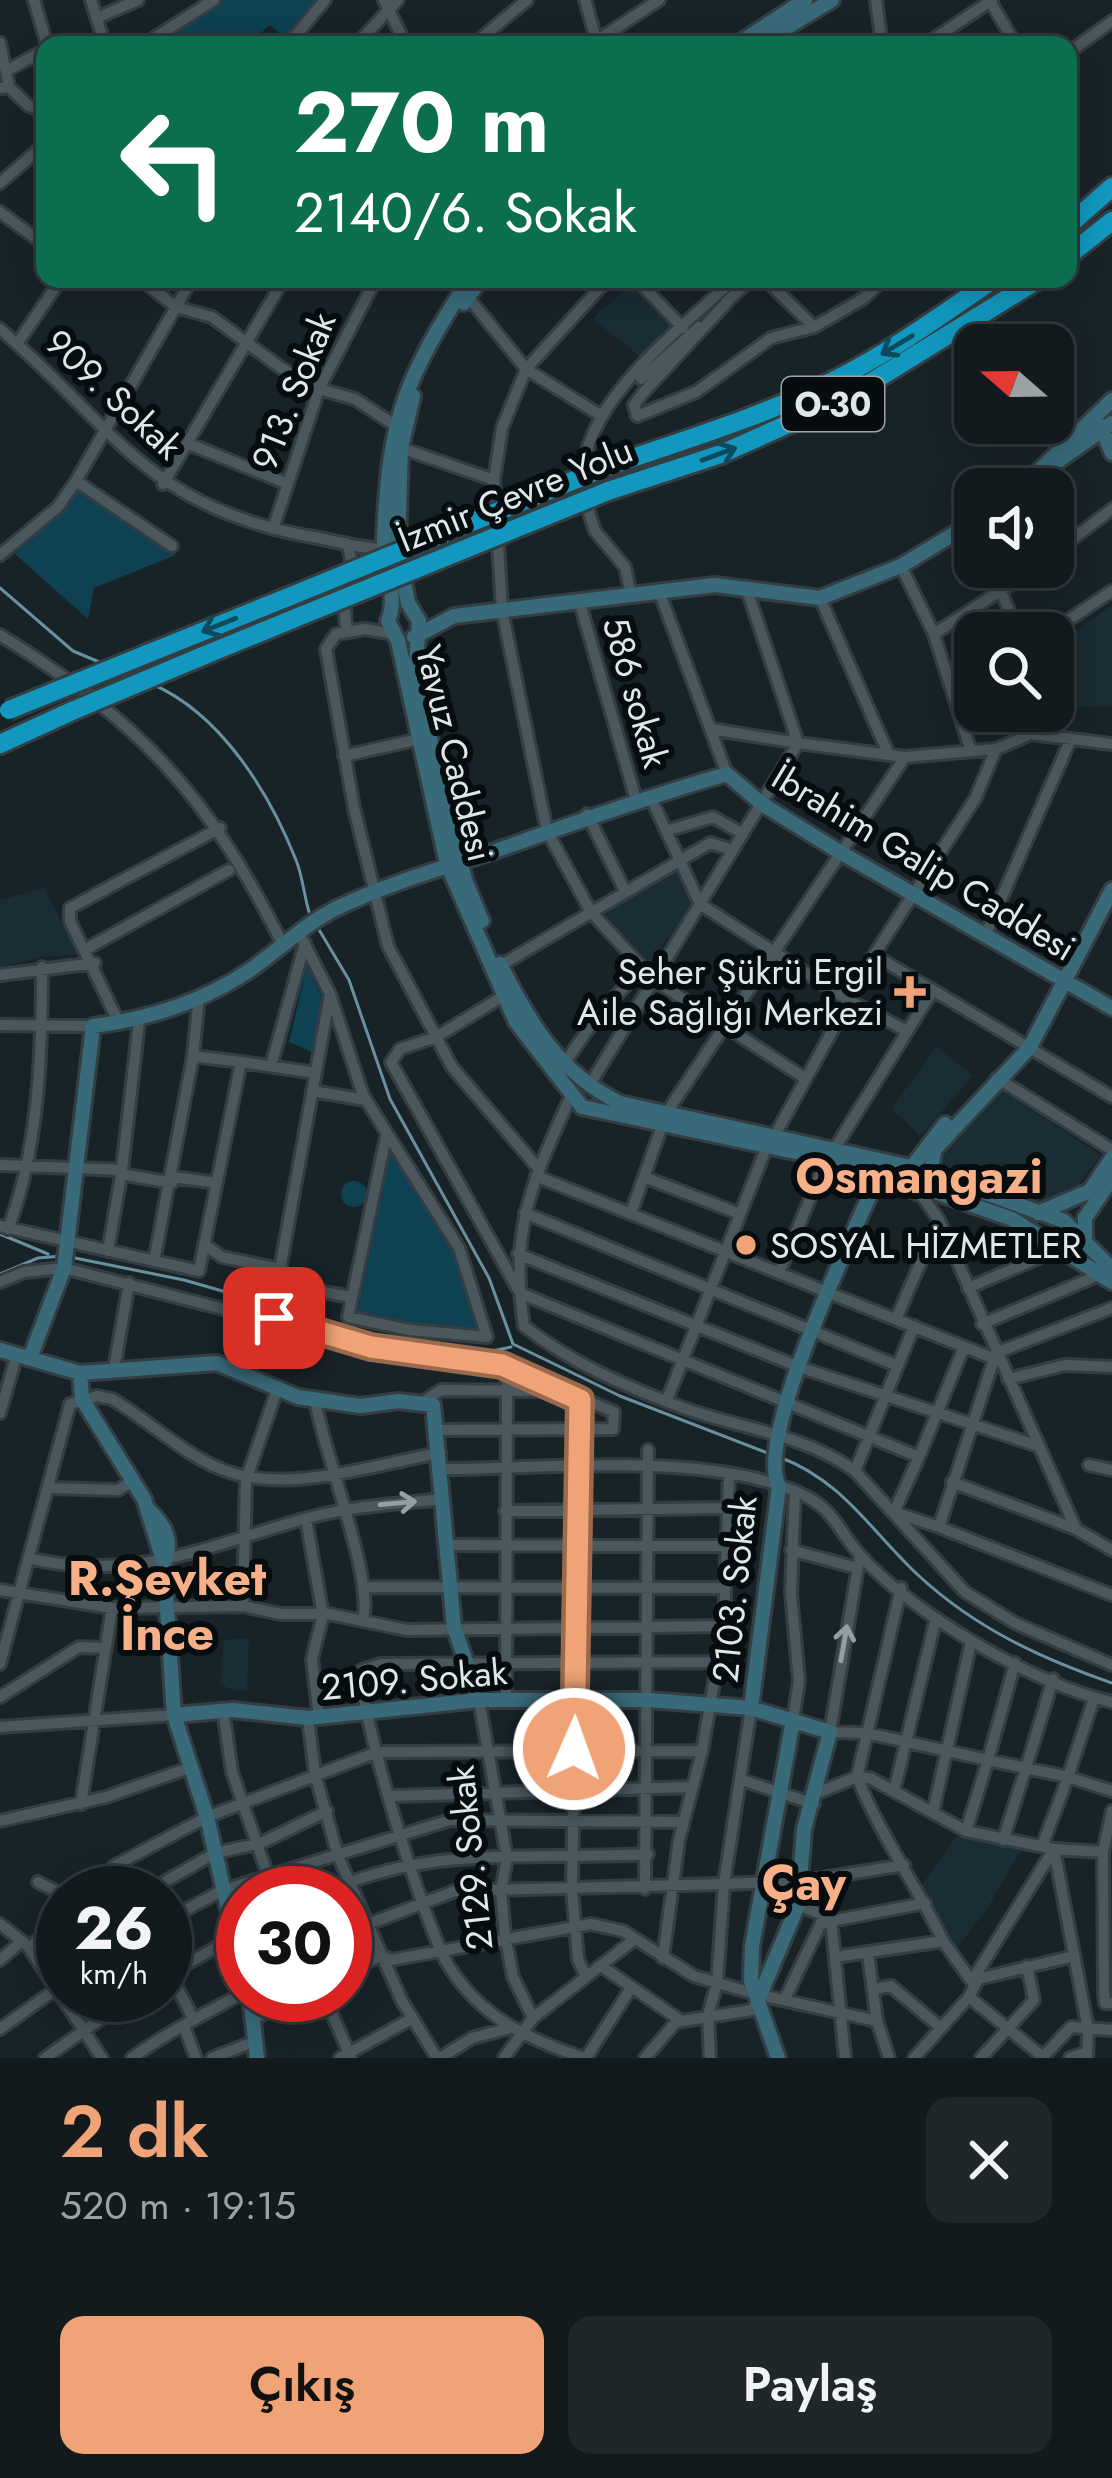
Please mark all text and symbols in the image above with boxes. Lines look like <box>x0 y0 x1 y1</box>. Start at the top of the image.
text: 270 m <box>294 62 549 184</box>
icon: left <box>96 84 252 240</box>
text: 2140/6. Sokak <box>294 174 637 252</box>
street label: 913. Sokak <box>238 304 348 478</box>
street label: 909. Sokak <box>34 317 194 471</box>
north arrow <box>954 324 1074 444</box>
map controls <box>954 324 1074 732</box>
one-way arrow <box>881 333 915 357</box>
road number: O-30 <box>782 377 884 431</box>
street label: İzmir Çevre Yolu <box>390 423 640 565</box>
one-way arrow <box>700 442 737 463</box>
button: sound <box>954 468 1074 588</box>
street label: 586 sokak <box>590 611 682 774</box>
button: search <box>954 612 1074 732</box>
one-way arrow <box>201 616 238 637</box>
street label: Yavuz Caddesi <box>403 639 507 867</box>
street label: İbrahim Galip Caddesi <box>762 751 1086 973</box>
place label: Seher Şükrü Ergil Aile Sağlığı Merkezi <box>577 945 883 1038</box>
marker: Seher Şükrü Ergil Aile Sağlığı Merkezi <box>894 976 926 1008</box>
district label: Osmangazi <box>795 1142 1043 1211</box>
place label: SOSYAL HİZMETLER <box>770 1219 1081 1271</box>
marker: SOSYAL HİZMETLER <box>733 1232 759 1258</box>
pin <box>223 1267 325 1369</box>
icon: arrive <box>241 1285 307 1351</box>
one-way arrow <box>378 1491 417 1514</box>
street label: 2103. Sokak <box>698 1493 770 1685</box>
district label: R.Şevket İnce <box>68 1544 267 1668</box>
one-way arrow <box>834 1625 856 1664</box>
street label: 2109. Sokak <box>319 1645 509 1713</box>
position arrow <box>511 1686 637 1812</box>
street label: 2129. Sokak <box>434 1763 506 1953</box>
district label: Çay <box>762 1849 847 1918</box>
speed limit sign: 30 <box>216 1866 372 2022</box>
text: 26 <box>74 1885 154 1972</box>
text: km/h <box>80 1952 148 1995</box>
text: 2 dk <box>60 2080 209 2184</box>
button: close <box>926 2097 1052 2223</box>
text: 520 m · 19:15 <box>60 2177 296 2234</box>
button: Çıkış <box>60 2316 544 2454</box>
button: Paylaş <box>568 2316 1052 2454</box>

